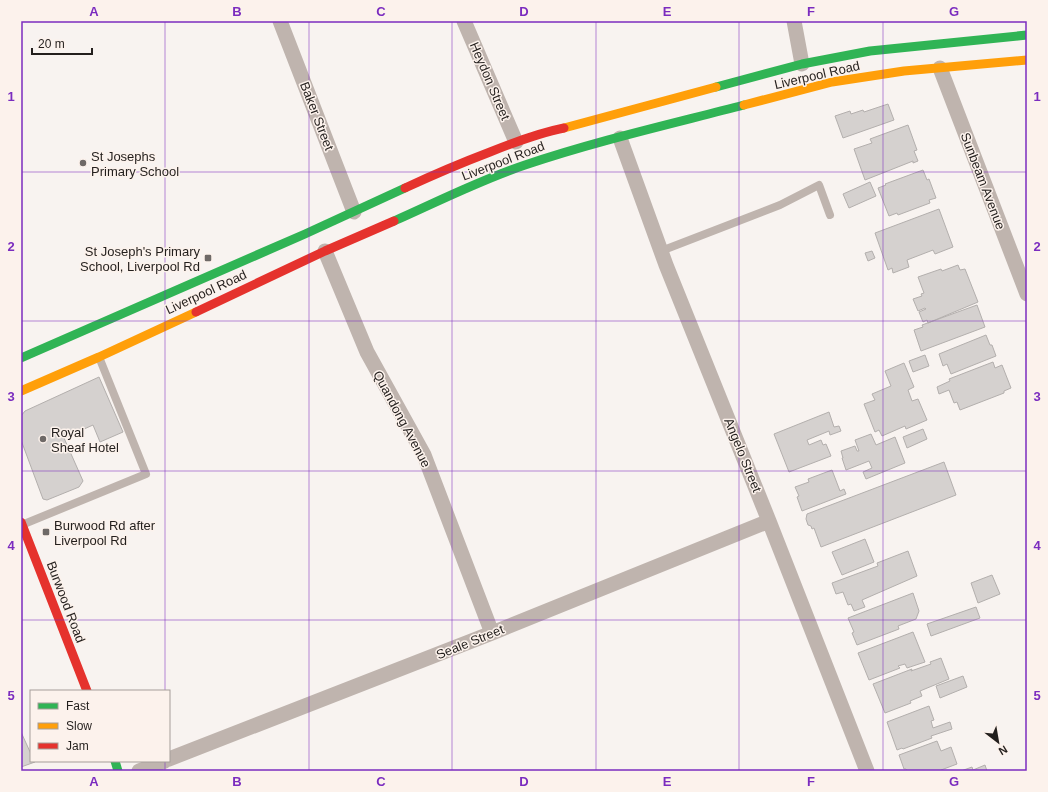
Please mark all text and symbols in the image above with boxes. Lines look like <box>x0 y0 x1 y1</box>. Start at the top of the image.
text: A <box>89 4 99 19</box>
text: B <box>232 4 242 19</box>
text: C <box>376 4 386 19</box>
text: D <box>519 4 529 19</box>
text: E <box>663 4 672 19</box>
text: F <box>807 4 815 19</box>
text: G <box>949 4 959 19</box>
scale bar <box>32 30 92 56</box>
text: 20 m <box>38 37 65 51</box>
street label: Heydon Street <box>467 40 513 123</box>
street label: Liverpool Road <box>773 58 861 92</box>
street label: Baker Street <box>297 80 337 153</box>
text: 1 <box>7 89 15 104</box>
text: 1 <box>1033 89 1041 104</box>
street label: Sunbeam Avenue <box>958 131 1008 231</box>
street label: Liverpool Road <box>459 138 547 184</box>
place label: St Josephs Primary School <box>91 149 179 179</box>
marker: St Josephs Primary School <box>78 158 88 168</box>
text: 2 <box>7 239 15 254</box>
text: 2 <box>1033 239 1041 254</box>
place label: St Joseph's Primary School, Liverpool Rd <box>80 244 200 274</box>
marker: St Joseph's Primary School, Liverpool Rd <box>203 253 213 263</box>
street label: Liverpool Road <box>163 267 249 317</box>
street label: Quandong Avenue <box>370 368 434 470</box>
text: 3 <box>7 389 15 404</box>
text: 3 <box>1033 389 1041 404</box>
street label: Angelo Street <box>721 416 765 495</box>
place label: Royal Sheaf Hotel <box>51 425 119 455</box>
marker: Royal Sheaf Hotel <box>38 434 48 444</box>
place label: Burwood Rd after Liverpool Rd <box>54 518 156 548</box>
marker: Burwood Rd after Liverpool Rd <box>41 527 51 537</box>
text: 4 <box>7 538 15 553</box>
text: 4 <box>1033 538 1041 553</box>
street label: Burwood Road <box>44 559 88 645</box>
street label: Seale Street <box>434 622 506 662</box>
text: 5 <box>7 688 15 703</box>
text: 5 <box>1033 688 1041 703</box>
legend <box>30 690 170 762</box>
text: Fast <box>66 699 90 713</box>
text: Slow <box>66 719 92 733</box>
north arrow <box>978 722 1018 762</box>
text: Jam <box>66 739 89 753</box>
text: N <box>997 743 1010 758</box>
text: A <box>89 774 99 789</box>
text: B <box>232 774 242 789</box>
text: C <box>376 774 386 789</box>
text: D <box>519 774 529 789</box>
text: E <box>663 774 672 789</box>
text: F <box>807 774 815 789</box>
text: G <box>949 774 959 789</box>

